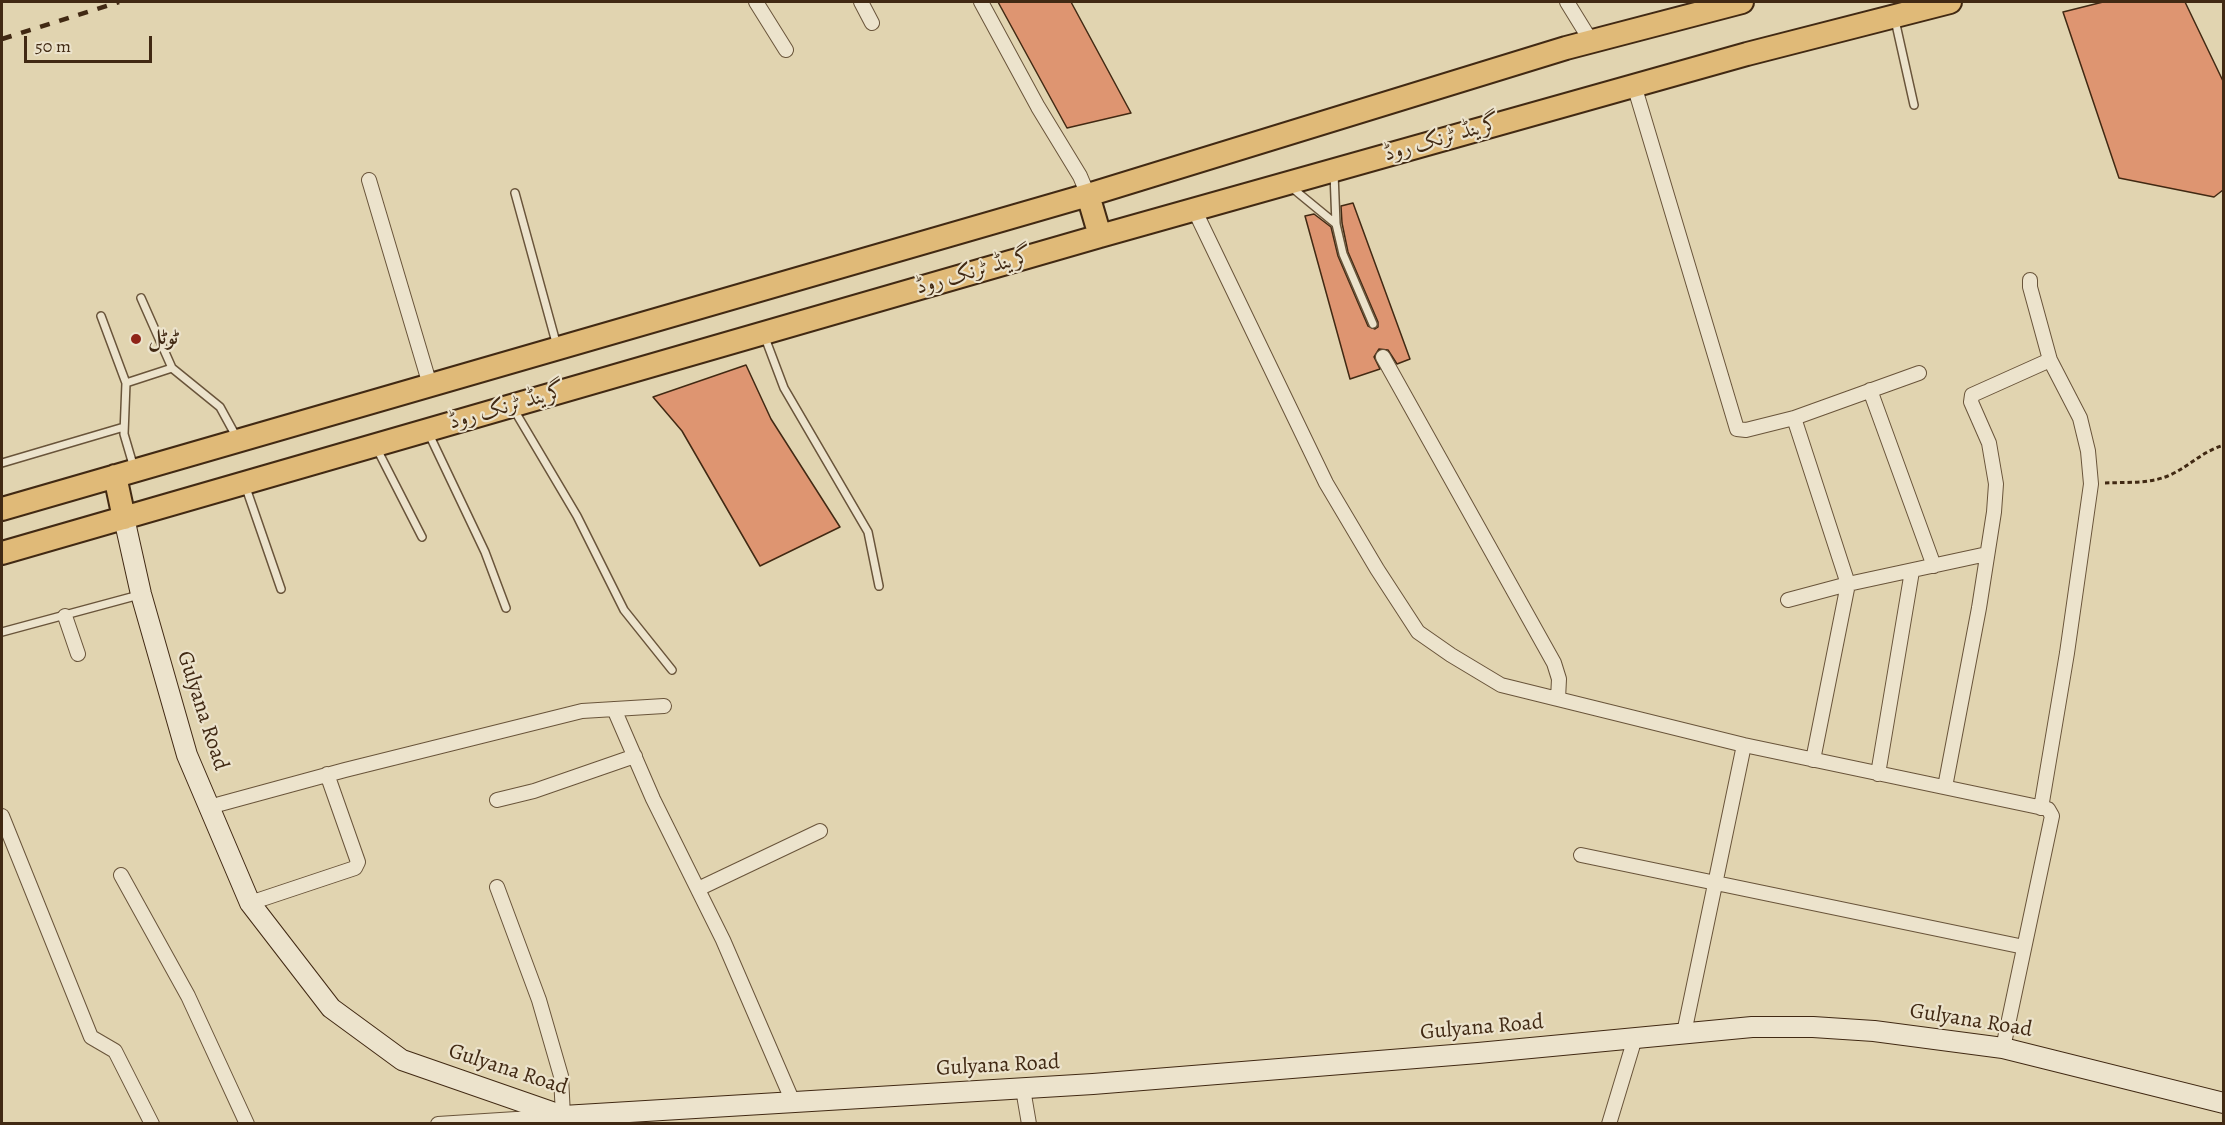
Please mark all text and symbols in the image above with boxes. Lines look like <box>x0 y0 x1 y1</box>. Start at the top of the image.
scale bar <box>27 24 154 62</box>
text: 50 m <box>35 34 71 58</box>
street label: گرینڈ ٹرنک روڈ <box>1381 110 1503 168</box>
street label: گرینڈ ٹرنک روڈ <box>913 243 1035 301</box>
place label: ٹوٹل <box>148 326 178 352</box>
marker: ٹوٹل <box>129 332 143 346</box>
street label: گرینڈ ٹرنک روڈ <box>446 378 568 436</box>
street label: Gulyana Road <box>170 648 234 774</box>
street label: Gulyana Road <box>1908 998 2034 1044</box>
street label: Gulyana Road <box>1419 1009 1545 1047</box>
street label: Gulyana Road <box>445 1038 571 1102</box>
street label: Gulyana Road <box>936 1050 1060 1082</box>

